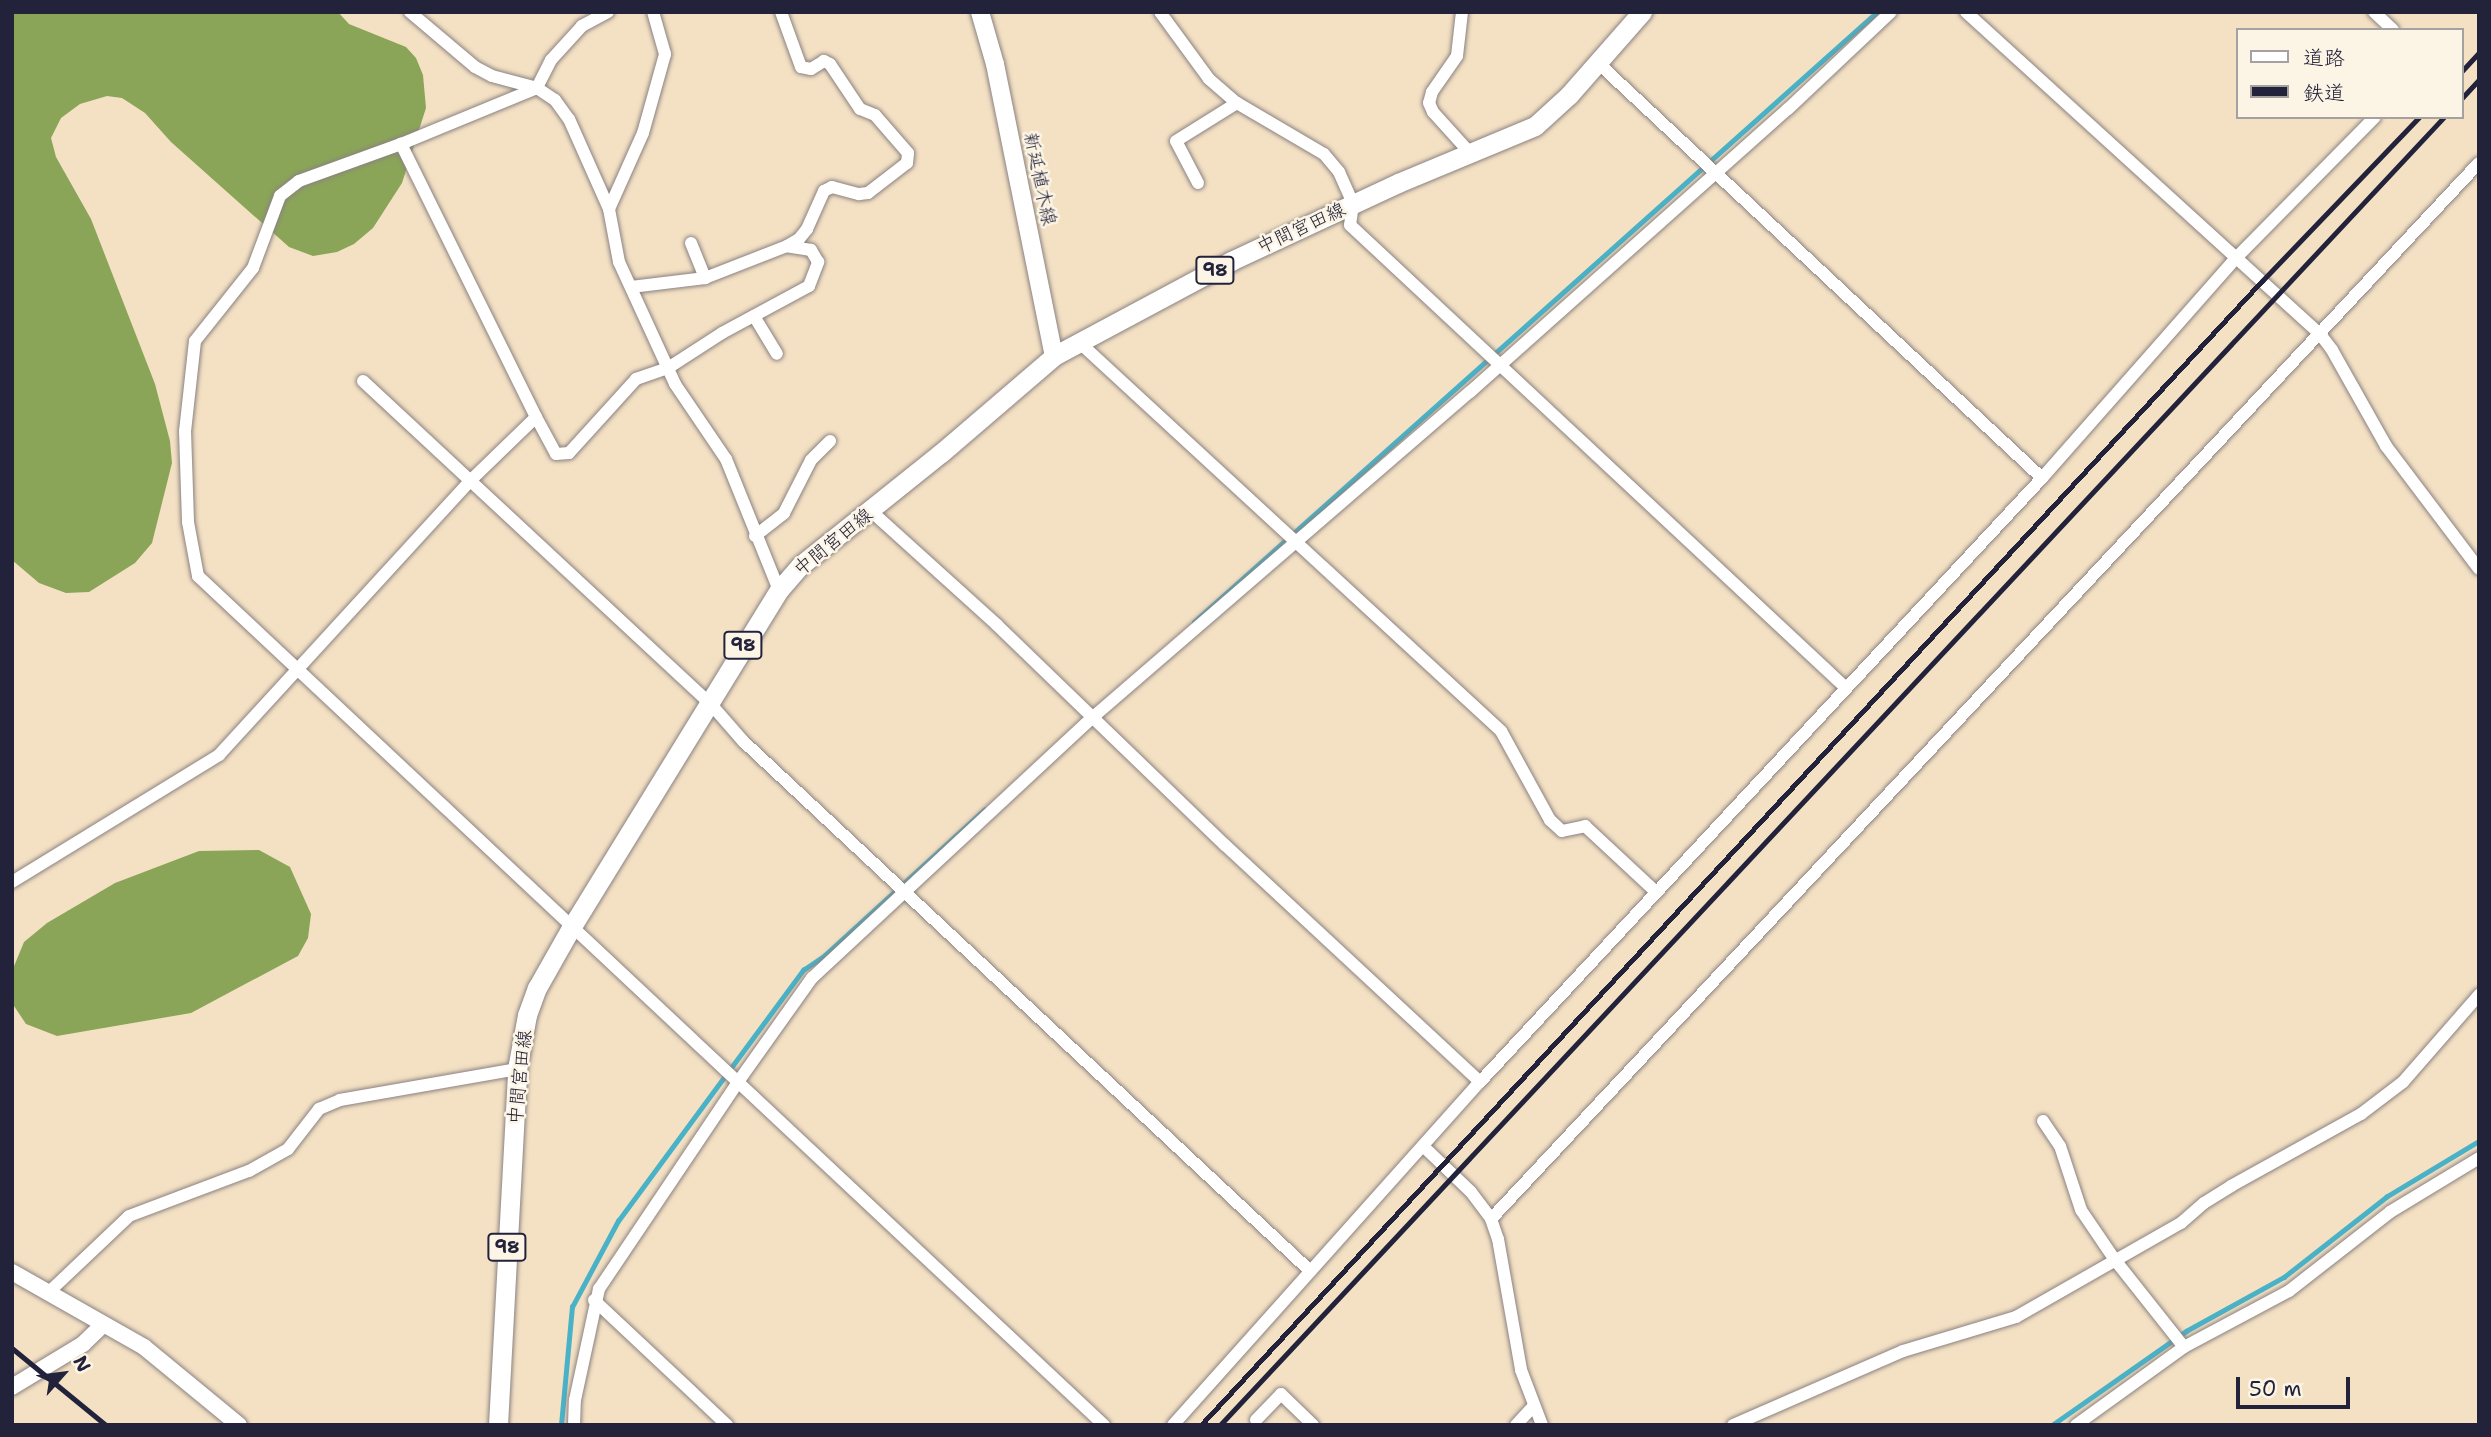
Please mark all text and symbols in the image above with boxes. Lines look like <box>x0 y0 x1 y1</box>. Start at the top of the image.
legend <box>2236 28 2463 119</box>
text: 道路 <box>2303 44 2345 72</box>
text: 鉄道 <box>2303 79 2345 107</box>
street label: 新延植木線 <box>1019 130 1061 228</box>
street label: 中間宮田線 <box>1253 198 1349 258</box>
road number: 98 <box>1194 256 1236 284</box>
street label: 中間宮田線 <box>789 503 877 581</box>
road number: 98 <box>722 630 764 660</box>
street label: 中間宮田線 <box>504 1029 536 1125</box>
road number: 98 <box>486 1232 528 1262</box>
north arrow <box>28 1339 98 1409</box>
text: N <box>67 1351 97 1376</box>
scale bar <box>2239 1364 2353 1408</box>
text: 50 m <box>2249 1375 2302 1403</box>

